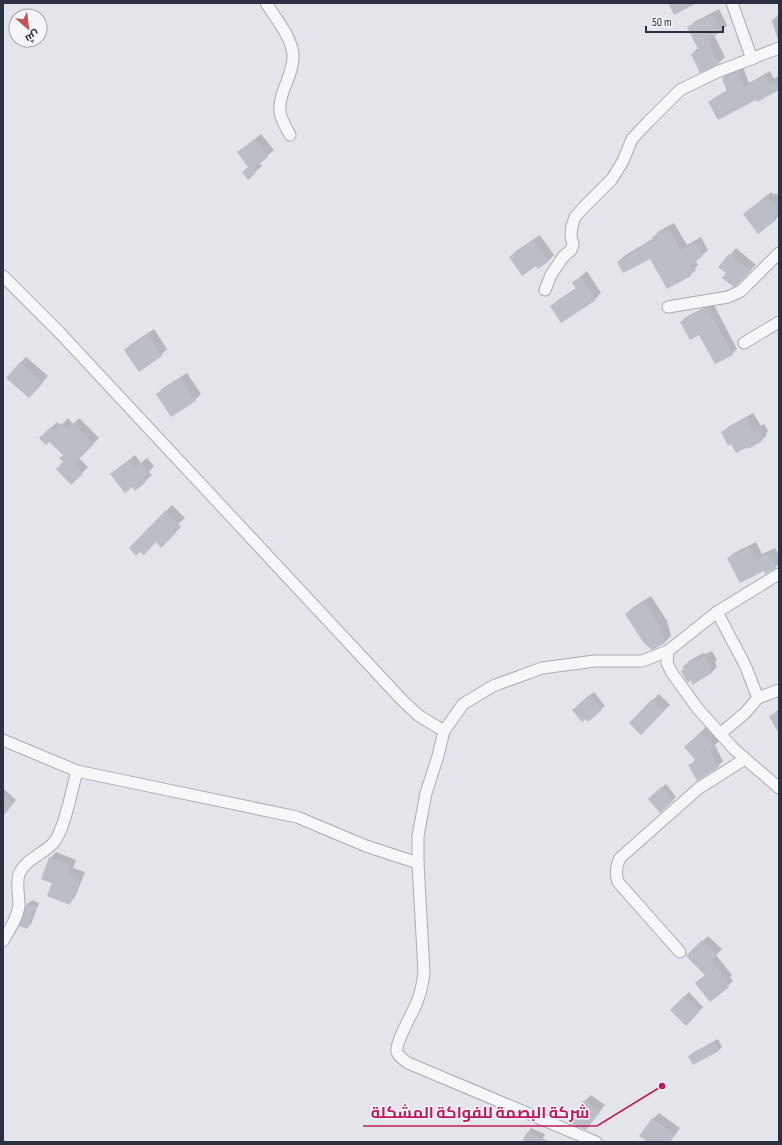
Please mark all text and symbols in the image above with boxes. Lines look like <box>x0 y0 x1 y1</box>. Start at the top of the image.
north arrow <box>8 8 48 48</box>
scale bar <box>646 8 723 34</box>
text: 50 m <box>652 15 672 30</box>
text: ش <box>23 27 42 45</box>
callout: شركة البصمة للفواكة المشكلة <box>363 1098 597 1126</box>
text: شركة البصمة للفواكة المشكلة <box>371 1104 589 1123</box>

